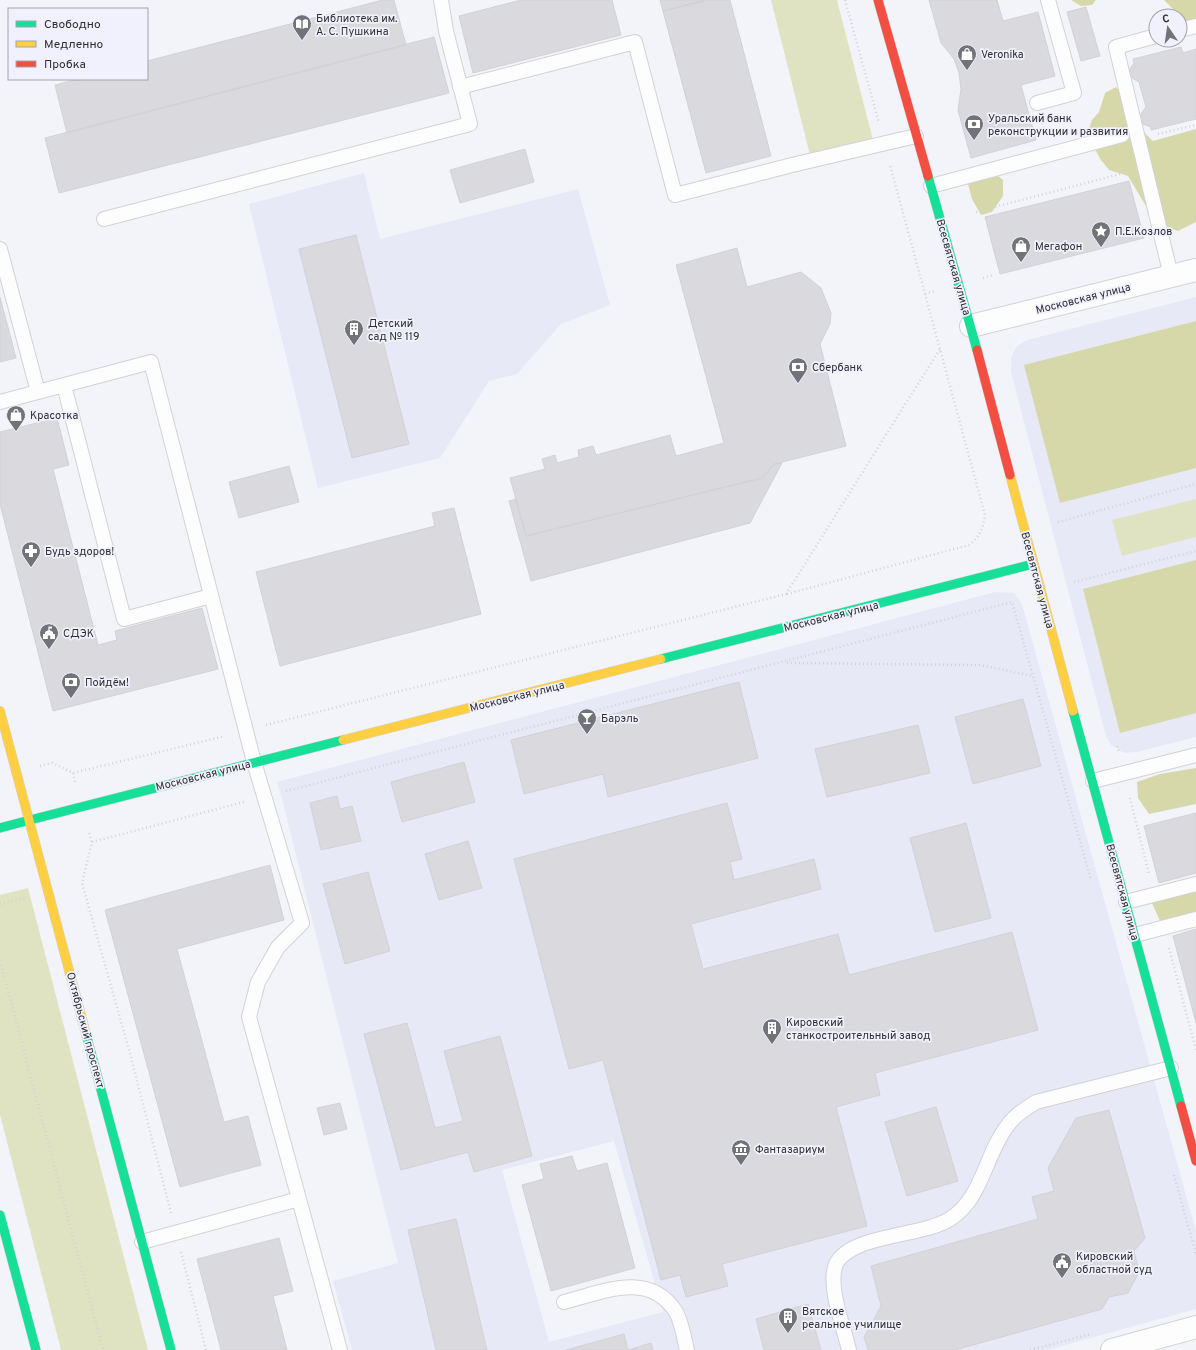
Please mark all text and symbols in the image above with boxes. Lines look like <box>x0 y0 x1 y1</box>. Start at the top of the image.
legend <box>8 8 148 80</box>
north arrow <box>1148 8 1188 48</box>
place label: Библиотека им. А. С. Пушкина <box>316 12 398 39</box>
text: С <box>1161 12 1171 27</box>
library icon: Библиотека им. А. С. Пушкина <box>291 13 313 41</box>
text: Свободно <box>44 17 101 33</box>
text: Медленно <box>44 37 104 53</box>
shop icon: Veronika <box>956 43 978 71</box>
place label: Veronika <box>981 48 1024 62</box>
text: Пробка <box>44 57 86 73</box>
place label: Уральский банк реконструкции и развития <box>988 112 1128 139</box>
bank icon: Уральский банк реконструкции и развития <box>963 113 985 141</box>
street label: Всесвятская улица <box>933 217 974 317</box>
place icon: П.Е.Козлов <box>1090 220 1112 248</box>
place label: П.Е.Козлов <box>1115 225 1172 239</box>
shop icon: Мегафон <box>1010 235 1032 263</box>
place label: Мегафон <box>1035 240 1082 254</box>
street label: Московская улица <box>1034 280 1132 318</box>
place label: Детский сад № 119 <box>368 317 420 344</box>
building icon: Детский сад № 119 <box>343 318 365 346</box>
bank icon: Сбербанк <box>787 356 809 384</box>
place label: Сбербанк <box>812 361 862 375</box>
shop icon: Красотка <box>5 404 27 432</box>
place label: Красотка <box>30 409 78 423</box>
street label: Всесвятская улица <box>1017 530 1057 630</box>
pharmacy icon: Будь здоров! <box>20 540 42 568</box>
place label: Будь здоров! <box>45 545 114 559</box>
street label: Московская улица <box>782 598 880 636</box>
public building icon: СДЭК <box>38 622 60 650</box>
place label: СДЭК <box>63 627 94 641</box>
bank icon: Пойдём! <box>60 671 82 699</box>
place label: Пойдём! <box>85 676 129 690</box>
street label: Московская улица <box>468 678 566 716</box>
bar icon: Барэль <box>576 707 598 735</box>
place label: Барэль <box>601 712 639 726</box>
street label: Московская улица <box>154 757 252 795</box>
street label: Всесвятская улица <box>1102 842 1142 942</box>
street label: Октябрьский проспект <box>63 971 107 1090</box>
place label: Кировский станкостроительный завод <box>786 1016 930 1043</box>
building icon: Кировский станкостроительный завод <box>761 1017 783 1045</box>
museum icon: Фантазариум <box>730 1138 752 1166</box>
place label: Фантазариум <box>755 1143 825 1157</box>
place label: Кировский областной суд <box>1076 1250 1152 1277</box>
public building icon: Кировский областной суд <box>1051 1251 1073 1279</box>
place label: Вятское реальное училище <box>802 1305 902 1332</box>
building icon: Вятское реальное училище <box>777 1306 799 1334</box>

